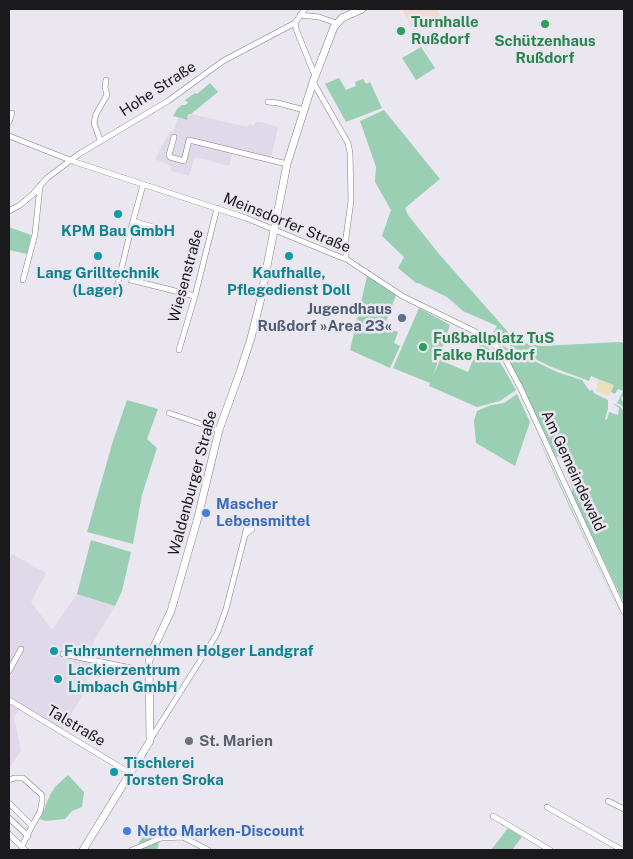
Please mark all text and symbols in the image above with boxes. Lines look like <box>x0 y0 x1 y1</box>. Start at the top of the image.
place label: Turnhalle Rußdorf <box>411 13 479 48</box>
marker: Schützenhaus Rußdorf <box>539 18 551 30</box>
marker: Turnhalle Rußdorf <box>395 25 407 37</box>
place label: Schützenhaus Rußdorf <box>494 32 596 67</box>
street label: Hohe Straße <box>116 58 200 120</box>
street label: Meinsdorfer Straße <box>221 189 353 257</box>
marker: KPM Bau GmbH <box>112 208 124 220</box>
place label: KPM Bau GmbH <box>61 222 175 240</box>
street label: Wiesenstraße <box>165 227 207 325</box>
marker: Lang Grilltechnik (Lager) <box>92 250 104 262</box>
marker: Kaufhalle, Pflegedienst Doll <box>283 250 295 262</box>
place label: Lang Grilltechnik (Lager) <box>37 264 159 299</box>
place label: Kaufhalle, Pflegedienst Doll <box>227 264 351 299</box>
place label: Jugendhaus Rußdorf »Area 23« <box>258 300 392 335</box>
marker: Jugendhaus Rußdorf »Area 23« <box>396 312 408 324</box>
place label: Fußballplatz TuS Falke Rußdorf <box>433 329 554 364</box>
marker: Fußballplatz TuS Falke Rußdorf <box>417 341 429 353</box>
street label: Waldenburger Straße <box>165 408 221 558</box>
street label: Am Gemeindewald <box>537 408 609 534</box>
place label: Mascher Lebensmittel <box>216 495 310 530</box>
marker: Mascher Lebensmittel <box>200 507 212 519</box>
place label: Fuhrunternehmen Holger Landgraf <box>64 642 314 660</box>
marker: Fuhrunternehmen Holger Landgraf <box>48 645 60 657</box>
place label: Lackierzentrum Limbach GmbH <box>68 661 180 696</box>
marker: Lackierzentrum Limbach GmbH <box>52 673 64 685</box>
street label: Talstraße <box>43 702 109 750</box>
place label: St. Marien <box>199 732 273 750</box>
marker: St. Marien <box>183 735 195 747</box>
place label: Tischlerei Torsten Sroka <box>124 754 224 789</box>
marker: Tischlerei Torsten Sroka <box>108 766 120 778</box>
place label: Netto Marken-Discount <box>137 822 304 840</box>
marker: Netto Marken-Discount <box>121 825 133 837</box>

